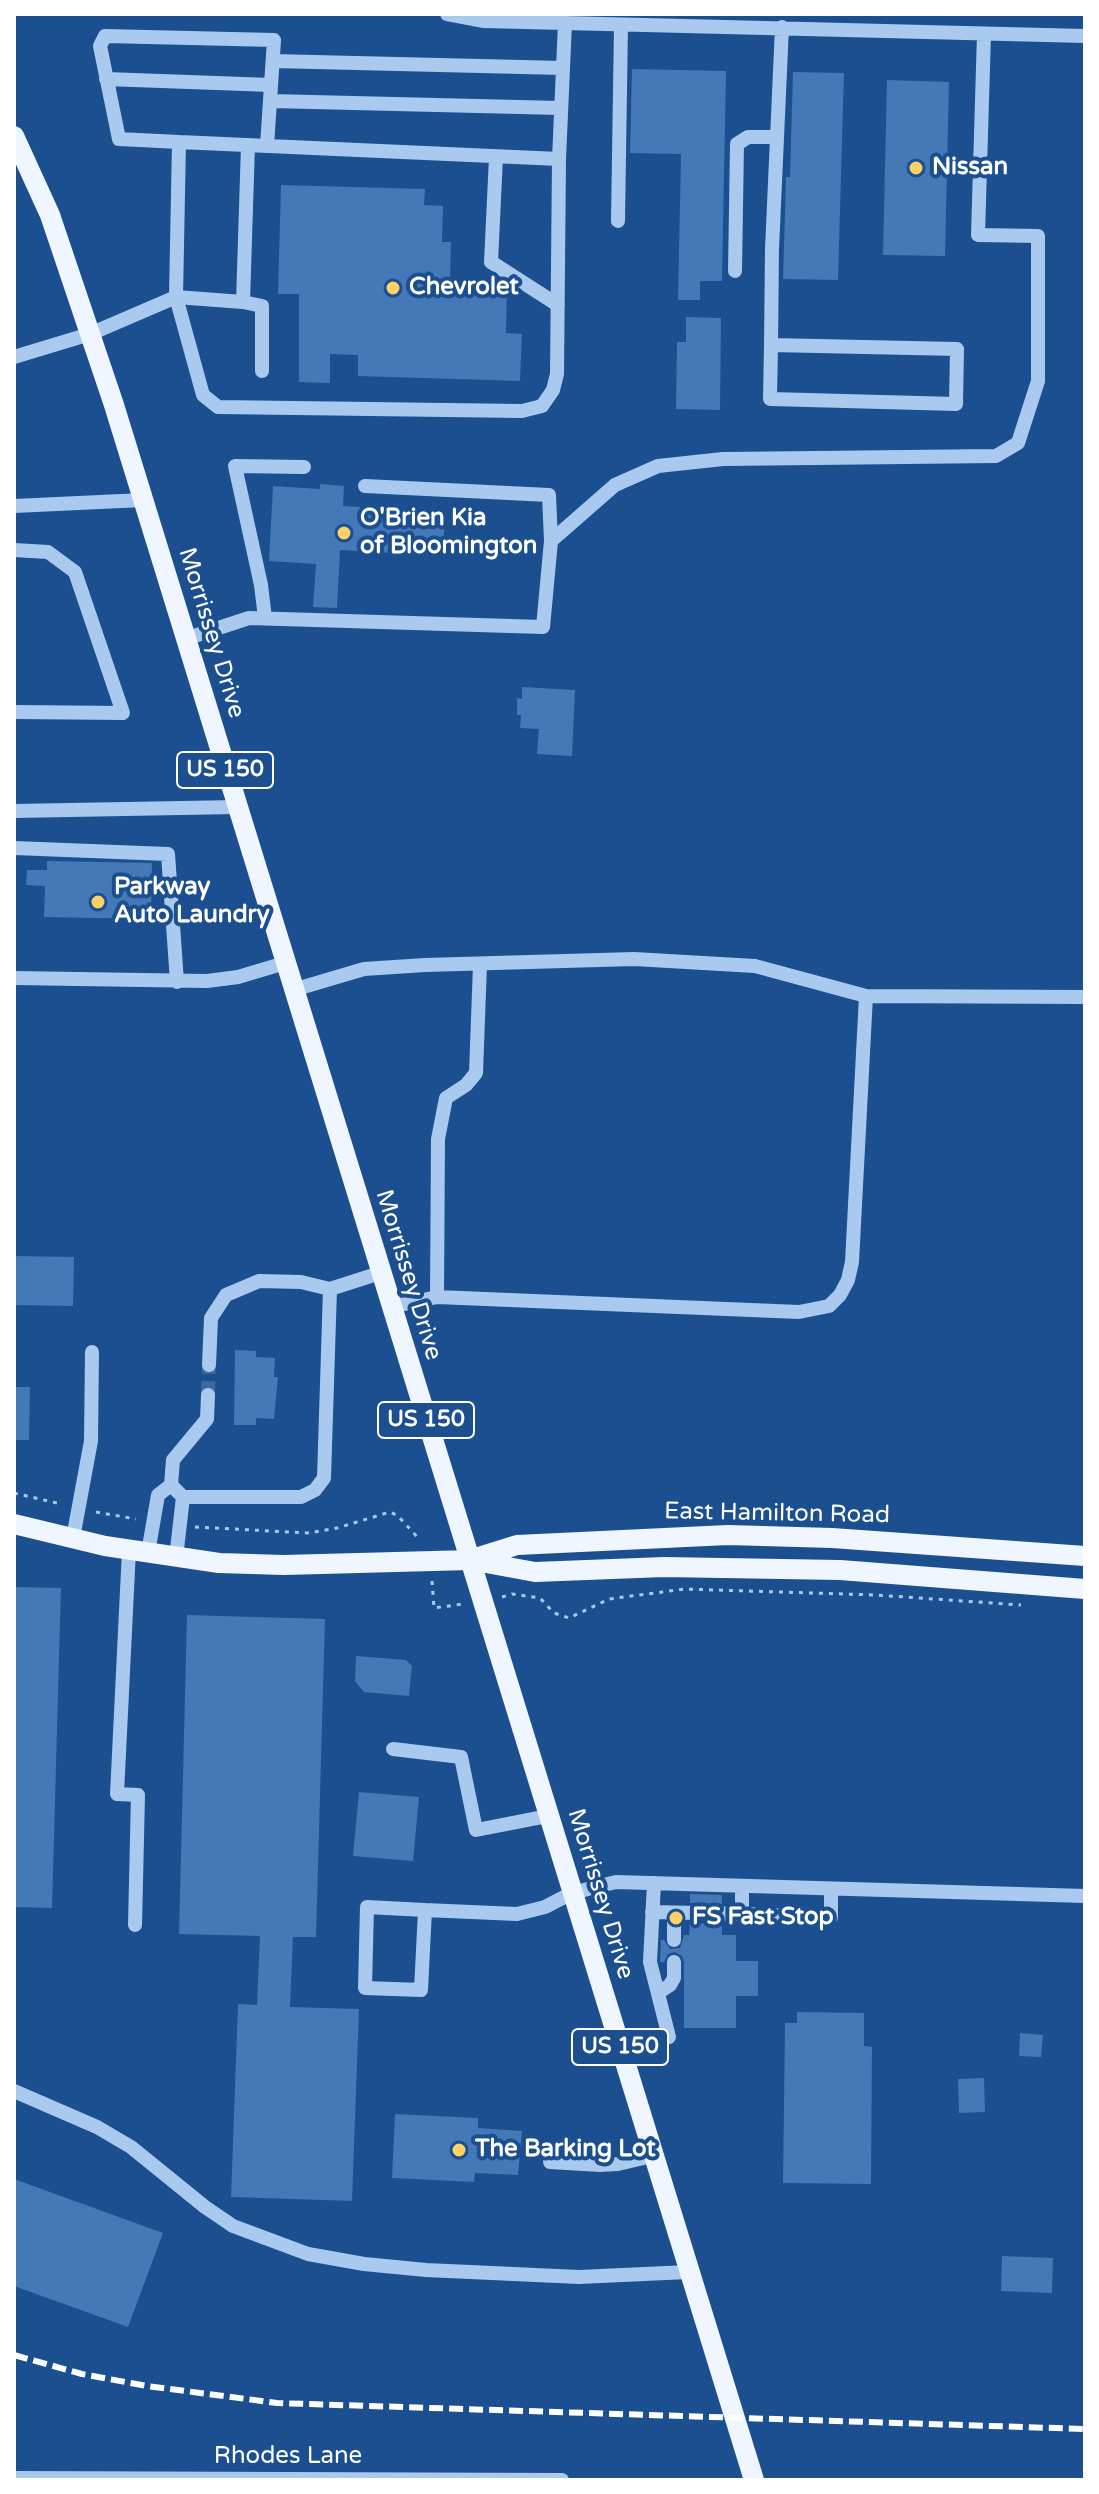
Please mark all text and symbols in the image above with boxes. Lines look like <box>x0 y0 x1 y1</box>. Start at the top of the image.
place label: Nissan <box>932 154 1008 182</box>
marker: Nissan <box>907 159 925 177</box>
place label: Chevrolet <box>409 274 519 302</box>
marker: Chevrolet <box>384 279 402 297</box>
place label: O'Brien Kia of Bloomington <box>360 505 537 561</box>
marker: O'Brien Kia of Bloomington <box>335 524 353 542</box>
street label: Morrissey Drive <box>171 544 251 722</box>
road number: US 150 <box>177 752 273 788</box>
place label: Parkway Auto Laundry <box>114 874 270 930</box>
marker: Parkway Auto Laundry <box>89 893 107 911</box>
street label: Morrissey Drive <box>368 1186 448 1364</box>
road number: US 150 <box>378 1402 474 1438</box>
street label: East Hamilton Road <box>664 1498 890 1530</box>
street label: Morrissey Drive <box>560 1805 640 1983</box>
place label: FS Fast Stop <box>692 1904 834 1932</box>
marker: FS Fast Stop <box>667 1909 685 1927</box>
road number: US 150 <box>572 2029 668 2065</box>
place label: The Barking Lot <box>475 2136 656 2164</box>
marker: The Barking Lot <box>450 2141 468 2159</box>
street label: Rhodes Lane <box>214 2443 362 2471</box>

